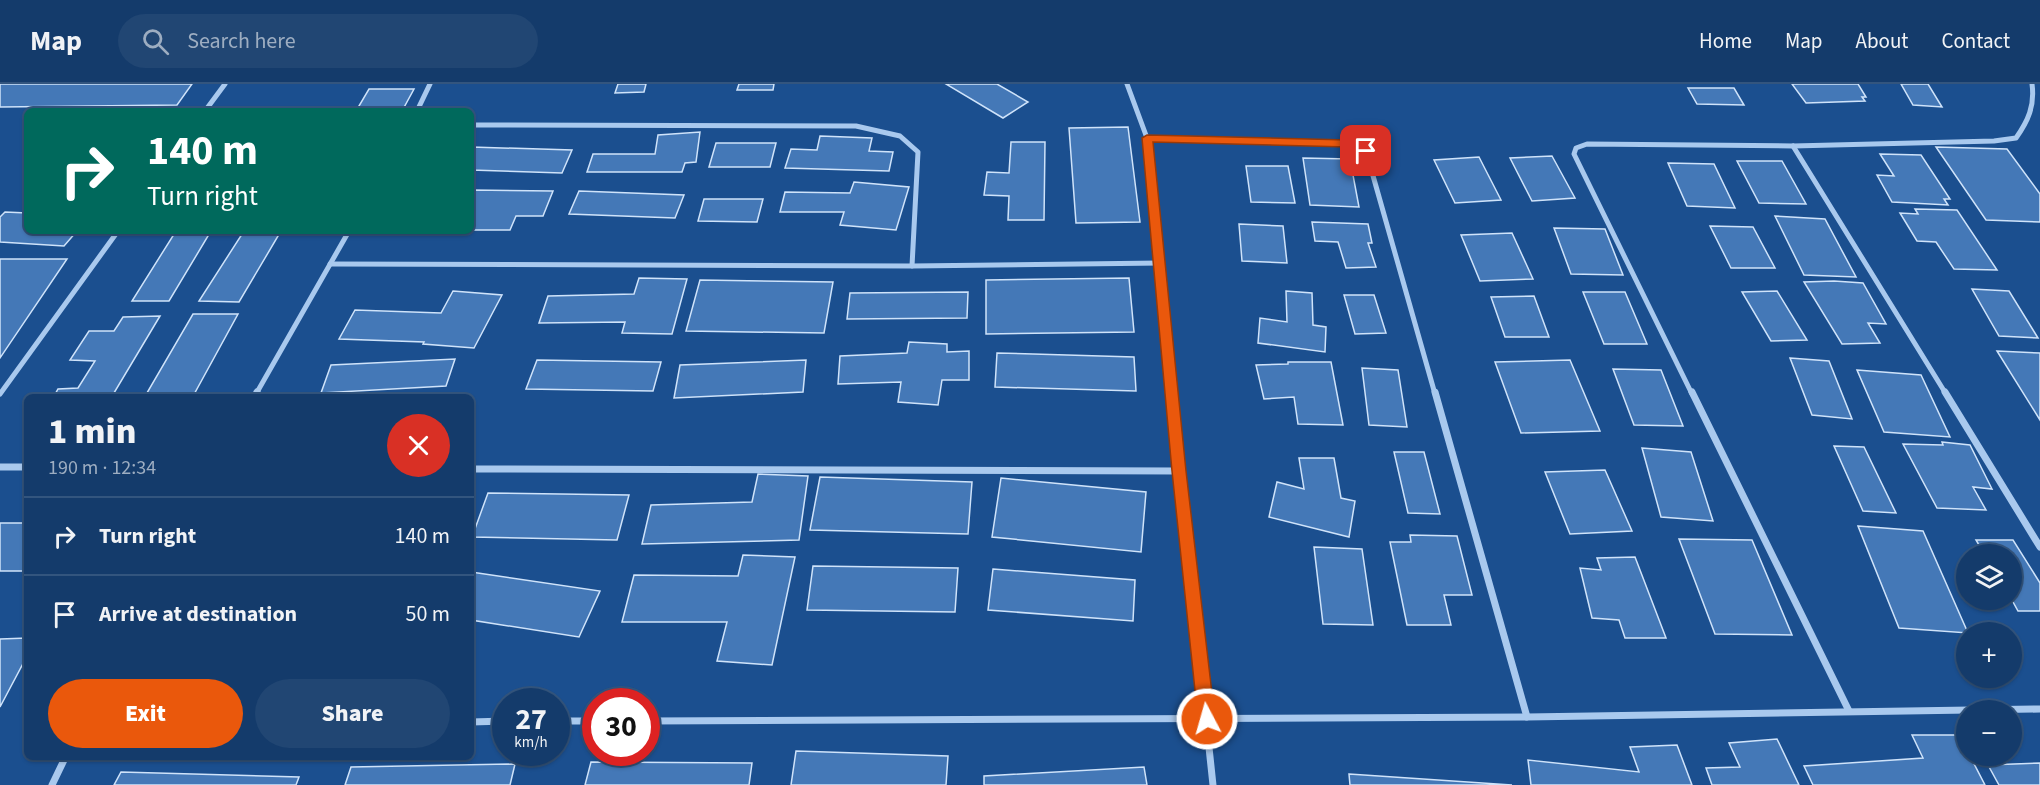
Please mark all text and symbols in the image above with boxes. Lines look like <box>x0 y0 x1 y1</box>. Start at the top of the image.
search box <box>118 14 538 68</box>
text: Map <box>30 21 82 61</box>
icon: search <box>139 25 172 58</box>
text: Search here <box>187 25 296 57</box>
text: Home <box>1699 26 1752 56</box>
text: Map <box>1785 26 1823 56</box>
text: About <box>1856 26 1908 56</box>
text: Contact <box>1941 26 2010 56</box>
text: 140 m <box>147 121 258 181</box>
pin <box>1340 125 1391 176</box>
icon: right <box>48 132 126 210</box>
icon: arrive <box>1349 134 1382 167</box>
text: Turn right <box>147 177 258 216</box>
text: 1 min <box>48 406 136 457</box>
button: close <box>387 414 450 477</box>
text: 190 m · 12:34 <box>48 454 156 482</box>
icon: right <box>48 520 81 553</box>
text: Turn right <box>99 520 196 552</box>
text: 140 m <box>395 520 450 552</box>
map controls <box>1956 544 2022 766</box>
button: layers <box>1956 544 2022 610</box>
icon: arrive <box>48 598 81 631</box>
text: Arrive at destination <box>99 598 297 630</box>
text: 50 m <box>405 598 450 630</box>
button: + <box>1956 622 2022 688</box>
button: Exit <box>48 679 243 748</box>
button: Share <box>255 679 450 748</box>
position arrow <box>1175 687 1239 751</box>
speed limit sign: 30 <box>582 688 660 766</box>
text: 27 <box>515 698 547 741</box>
button: − <box>1956 700 2022 766</box>
text: km/h <box>514 732 548 753</box>

